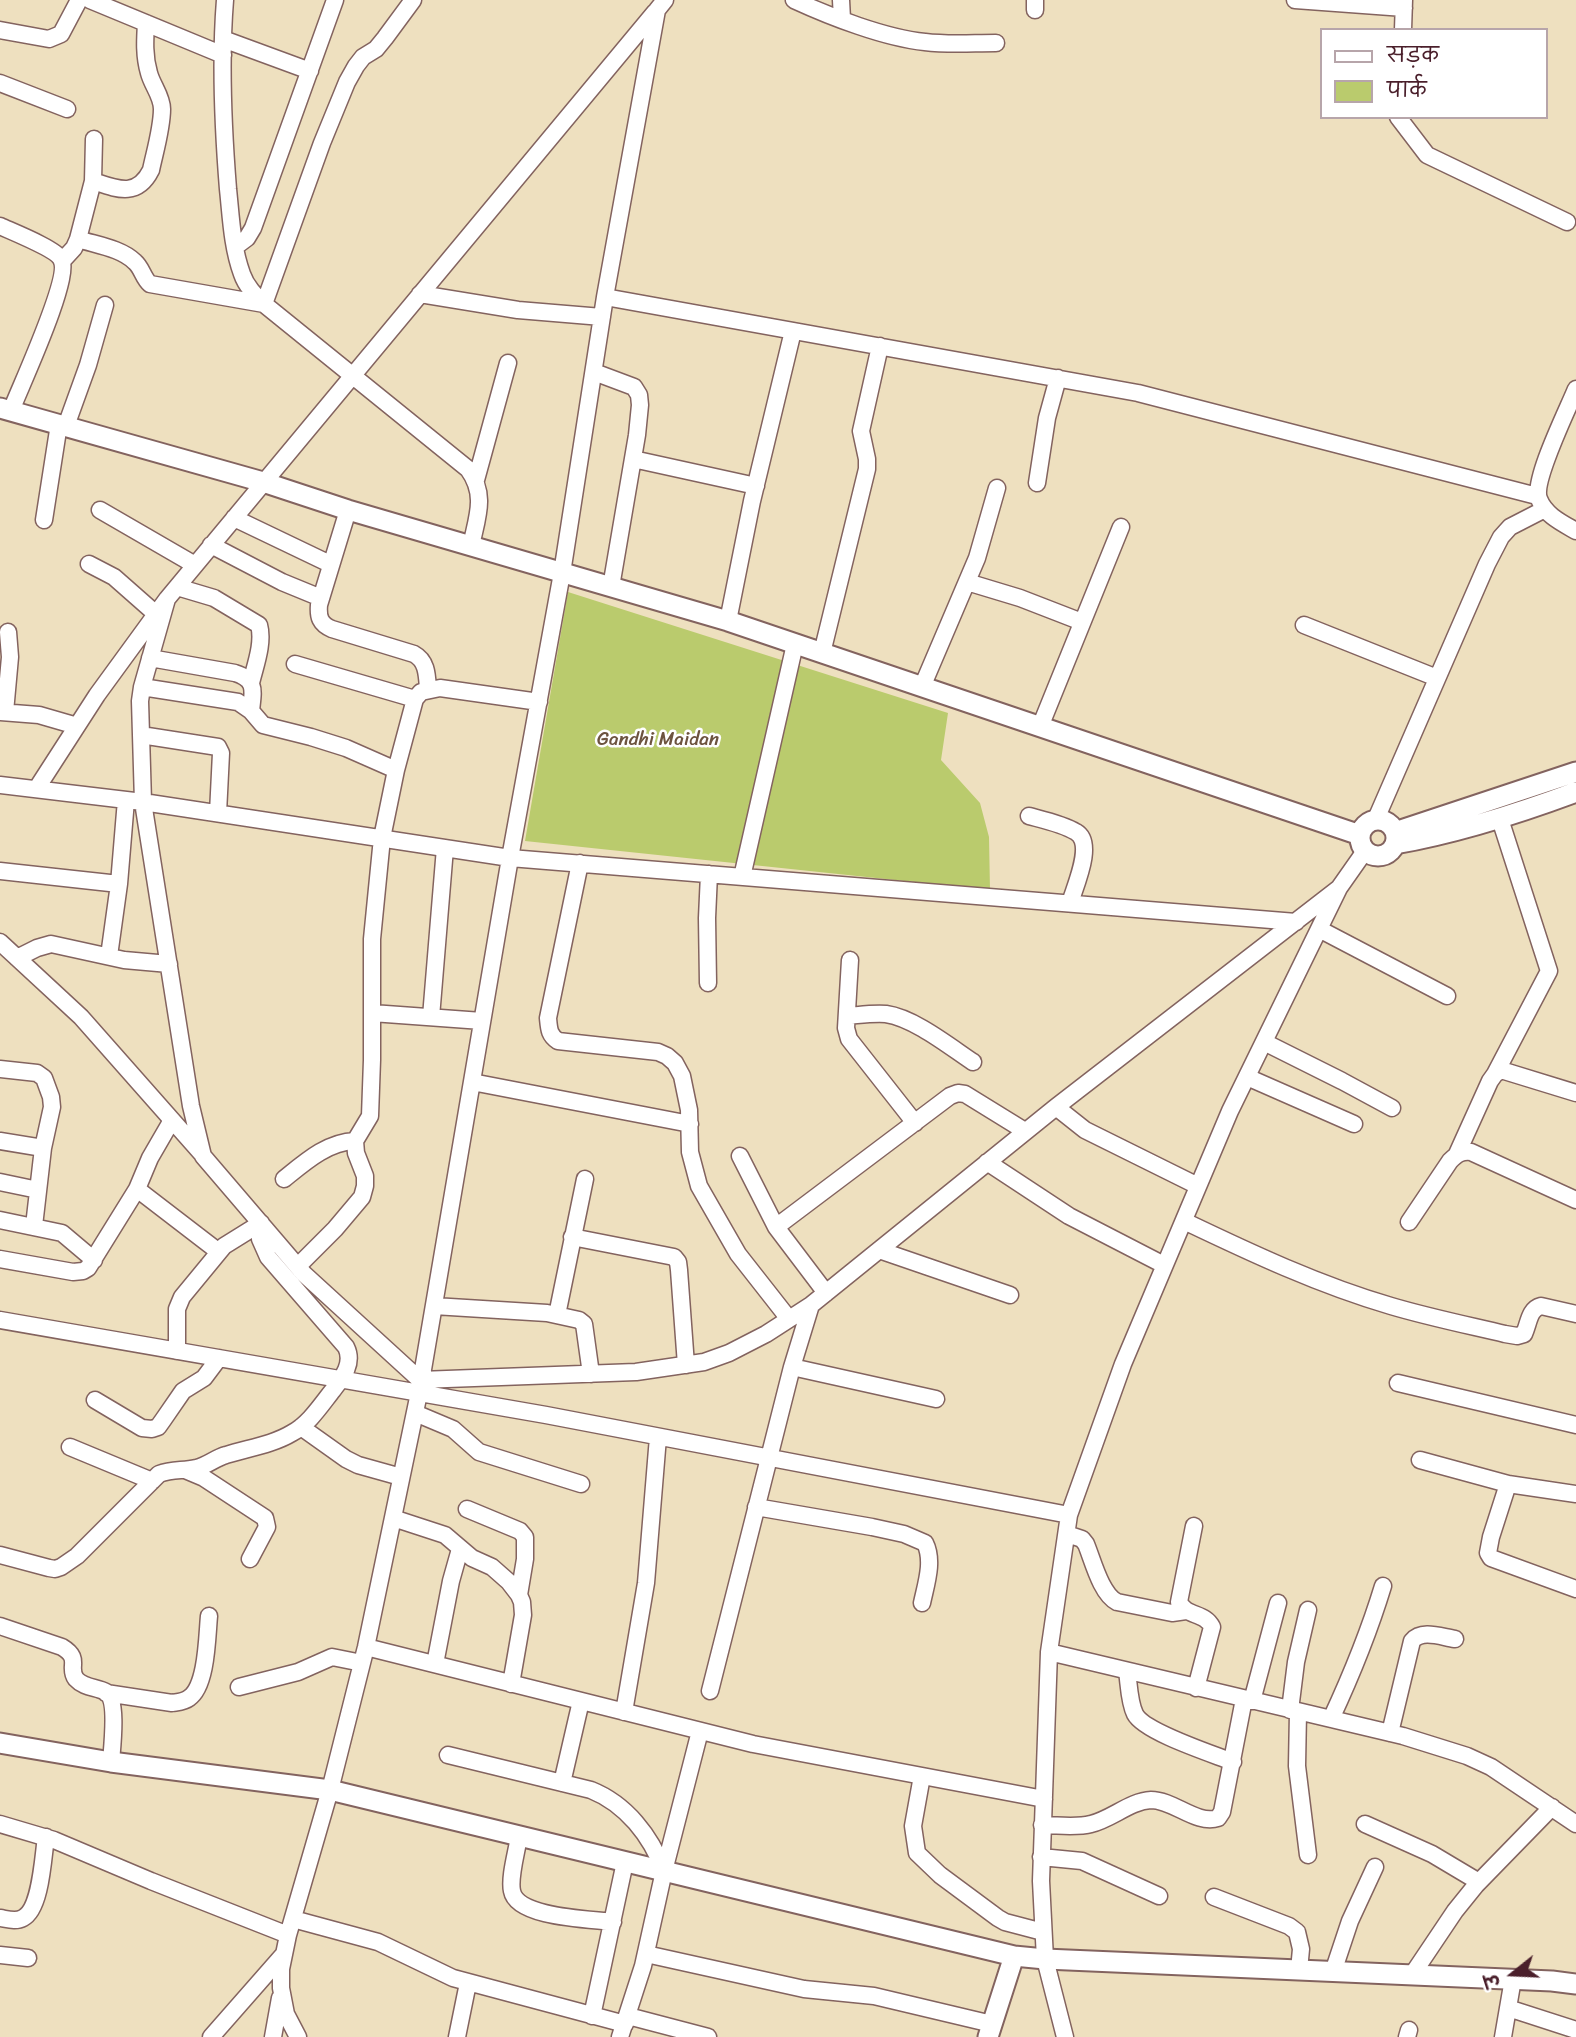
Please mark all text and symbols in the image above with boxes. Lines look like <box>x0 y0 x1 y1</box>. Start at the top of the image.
legend <box>1320 28 1548 119</box>
text: सड़क <box>1387 36 1439 74</box>
text: पार्क <box>1387 71 1427 109</box>
park label: Gandhi Maidan <box>597 729 719 751</box>
north arrow <box>1478 1939 1548 2009</box>
text: उ <box>1475 1970 1510 1992</box>

